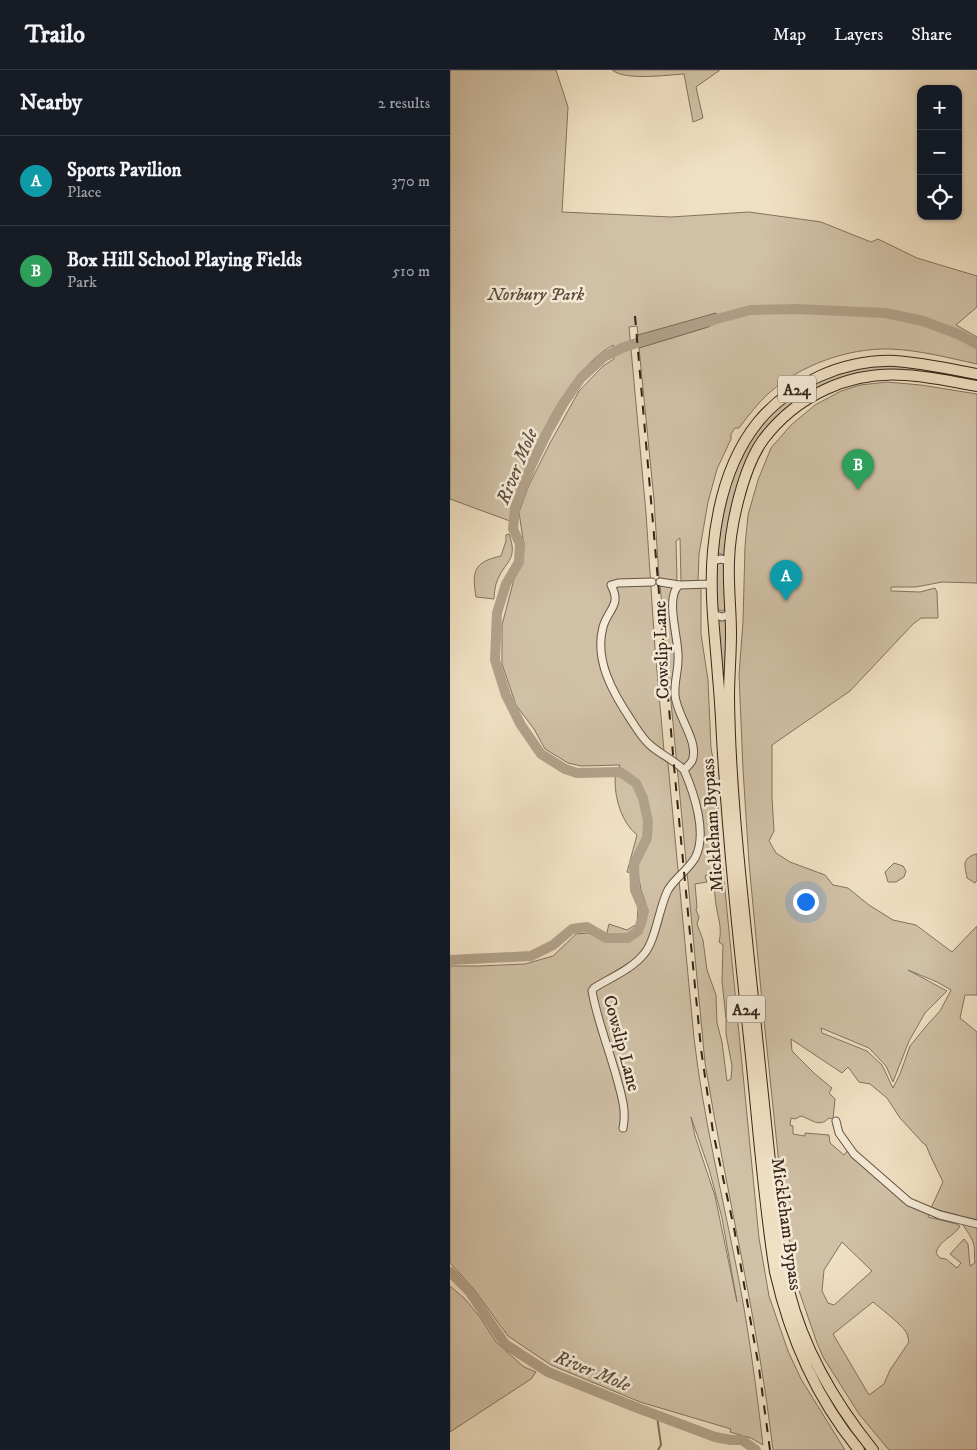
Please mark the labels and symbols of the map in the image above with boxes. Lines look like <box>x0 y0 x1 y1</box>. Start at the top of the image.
park label: Norbury Park <box>487 284 585 306</box>
road number: A24 <box>778 376 816 402</box>
water label: River Mole <box>491 425 543 509</box>
pin: B <box>842 449 874 490</box>
pin: A <box>770 560 802 601</box>
street label: Cowslip Lane <box>649 600 675 700</box>
street label: Mickleham Bypass <box>697 757 729 892</box>
your location <box>793 889 819 915</box>
street label: Cowslip Lane <box>598 993 644 1094</box>
road number: A24 <box>727 996 765 1022</box>
street label: Mickleham Bypass <box>766 1156 806 1292</box>
water label: River Mole <box>550 1345 634 1397</box>

